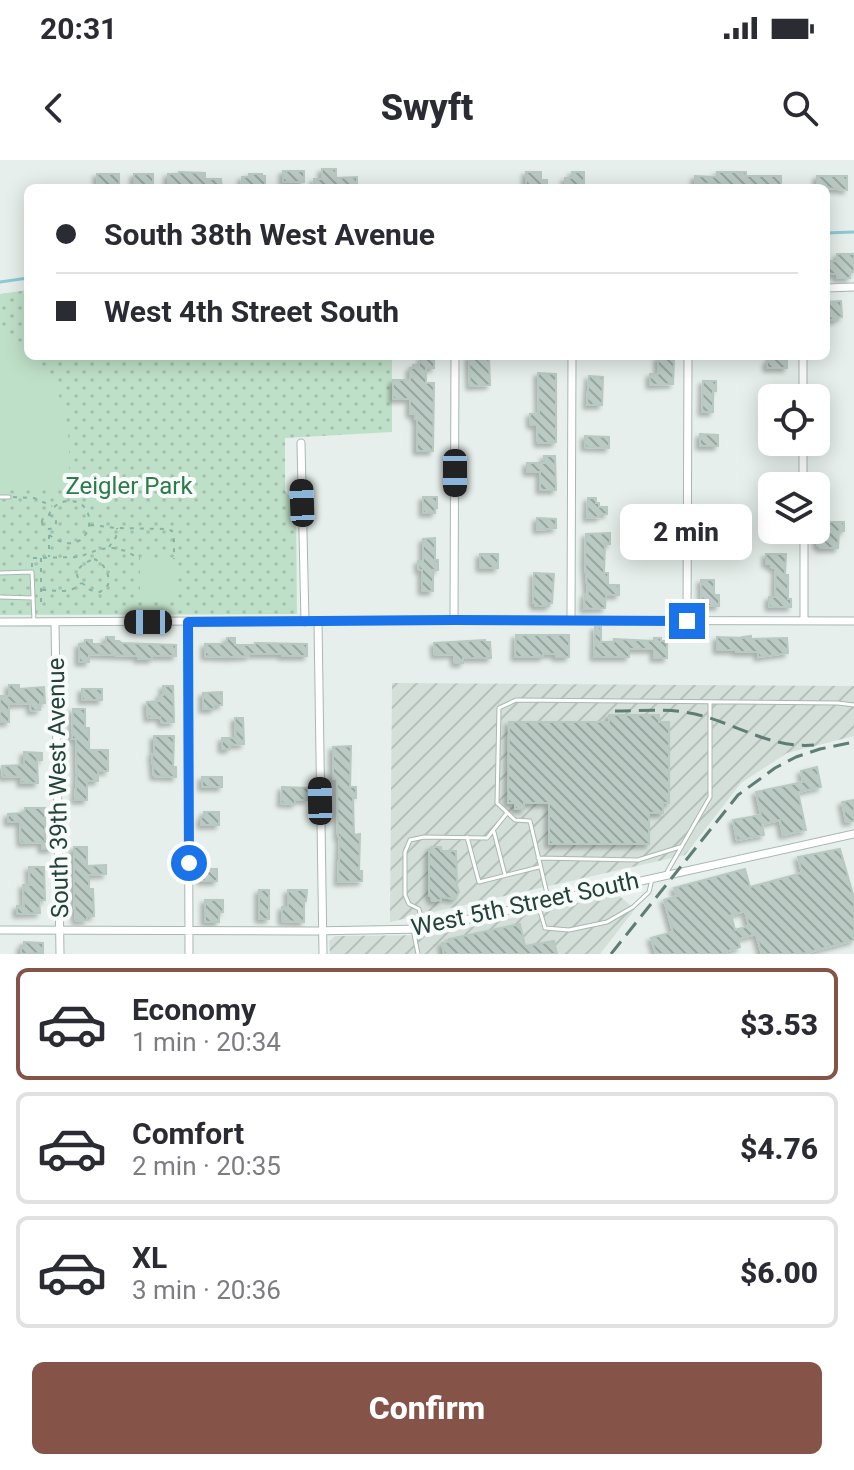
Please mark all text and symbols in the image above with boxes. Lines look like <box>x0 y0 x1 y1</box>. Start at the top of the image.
text: 20:31 <box>40 11 117 46</box>
icon: back <box>32 86 76 130</box>
icon: search <box>778 86 822 130</box>
text: Swyft <box>381 87 473 129</box>
text: South 38th West Avenue <box>104 217 435 252</box>
text: West 4th Street South <box>104 294 399 329</box>
map controls <box>758 384 830 544</box>
button: locate <box>758 384 830 456</box>
car <box>443 449 467 497</box>
park label: Zeigler Park <box>65 472 193 500</box>
button: layers <box>758 472 830 544</box>
car <box>289 479 315 527</box>
callout: 2 min <box>621 505 753 561</box>
text: 2 min <box>653 517 719 547</box>
route end <box>669 603 705 639</box>
car <box>124 610 172 634</box>
street label: South 39th West Avenue <box>42 658 74 918</box>
car <box>308 777 332 825</box>
route start <box>171 845 207 881</box>
street label: West 5th Street South <box>409 866 641 942</box>
icon: car <box>36 988 108 1060</box>
text: Economy <box>132 992 256 1027</box>
text: $3.53 <box>740 1007 818 1042</box>
text: 1 min · 20:34 <box>132 1027 281 1057</box>
icon: car <box>36 1112 108 1184</box>
text: Comfort <box>132 1116 244 1151</box>
text: $4.76 <box>740 1131 818 1166</box>
text: 2 min · 20:35 <box>132 1151 281 1181</box>
icon: car <box>36 1236 108 1308</box>
text: XL <box>132 1240 167 1275</box>
text: $6.00 <box>740 1255 818 1290</box>
text: 3 min · 20:36 <box>132 1275 281 1305</box>
button: Confirm <box>32 1362 822 1454</box>

